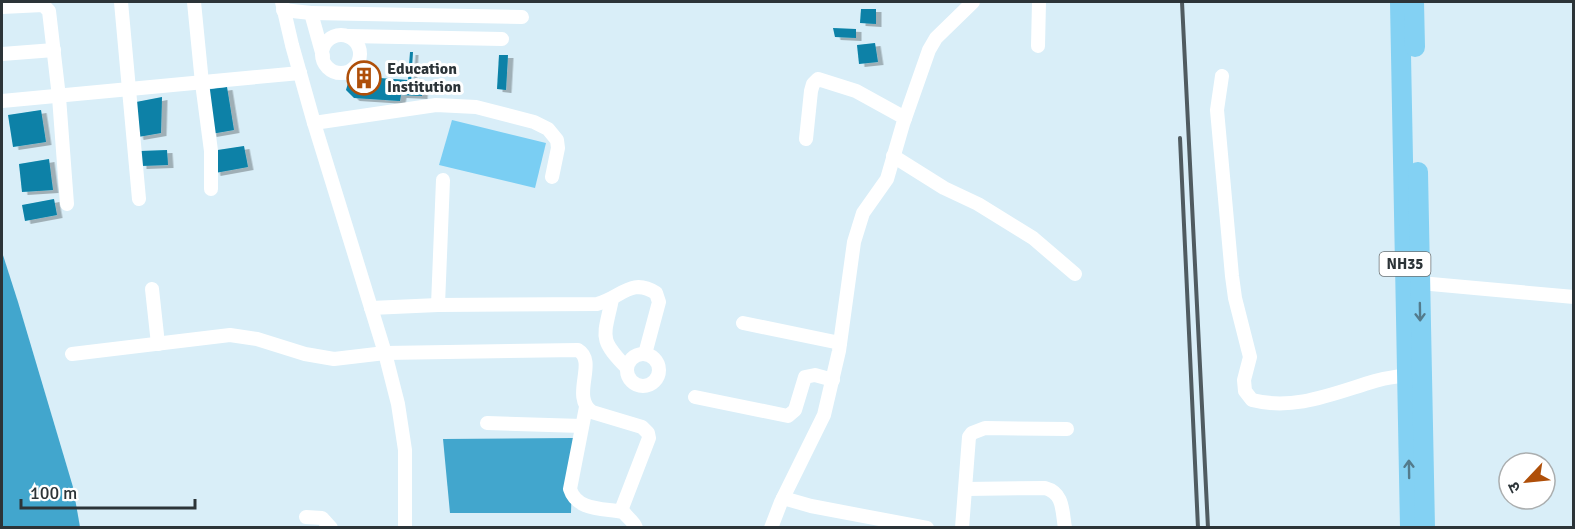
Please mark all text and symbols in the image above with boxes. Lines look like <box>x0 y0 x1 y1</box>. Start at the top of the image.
place label: Education Institution <box>387 59 461 97</box>
building icon: Education Institution <box>346 60 382 96</box>
road number: NH35 <box>1380 252 1430 276</box>
one-way arrow <box>1415 301 1426 321</box>
north arrow <box>1497 451 1557 511</box>
one-way arrow <box>1403 460 1415 480</box>
scale bar <box>21 472 195 510</box>
text: उ <box>1503 478 1525 496</box>
text: 100 m <box>30 482 77 504</box>

